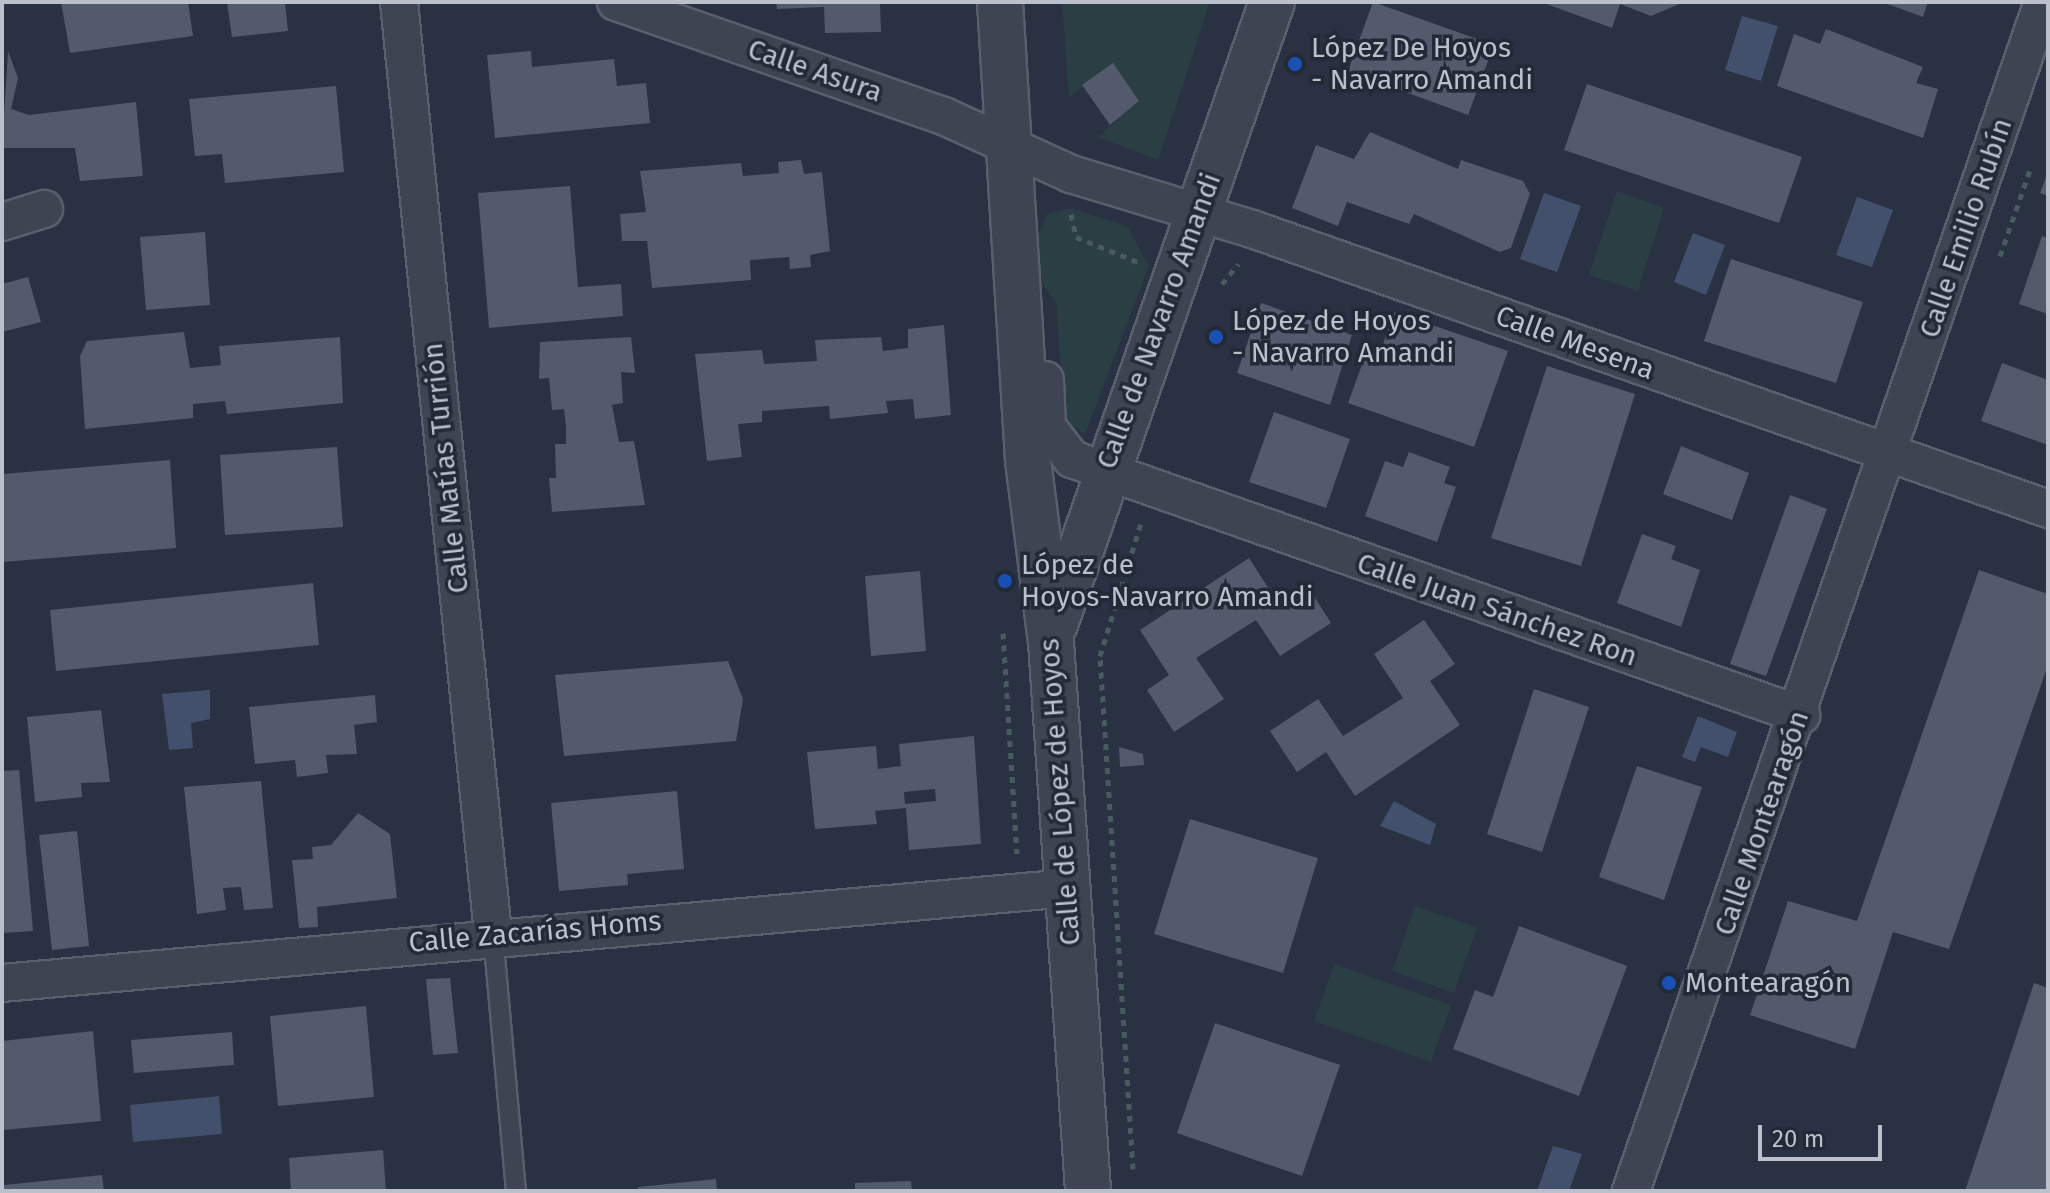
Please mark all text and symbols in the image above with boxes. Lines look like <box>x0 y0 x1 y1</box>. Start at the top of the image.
place label: López De Hoyos - Navarro Amandi <box>1311 31 1533 97</box>
street label: Calle Asura <box>743 32 887 110</box>
marker: López De Hoyos - Navarro Amandi <box>1286 55 1304 73</box>
street label: Calle Emilio Rubín <box>1913 114 2019 342</box>
street label: Calle de Navarro Amandi <box>1090 169 1228 473</box>
street label: Calle Mesena <box>1491 299 1659 387</box>
place label: López de Hoyos - Navarro Amandi <box>1232 304 1454 370</box>
marker: López de Hoyos - Navarro Amandi <box>1207 328 1225 346</box>
street label: Calle Matías Turrión <box>416 341 476 595</box>
street label: Calle Juan Sánchez Ron <box>1353 546 1641 674</box>
place label: López de Hoyos-Navarro Amandi <box>1021 548 1314 614</box>
marker: López de Hoyos-Navarro Amandi <box>996 572 1014 590</box>
street label: Calle de López de Hoyos <box>1033 637 1087 947</box>
street label: Calle Montearagón <box>1708 706 1816 940</box>
street label: Calle Zacarías Homs <box>407 904 663 960</box>
place label: Montearagón <box>1685 966 1851 1000</box>
marker: Montearagón <box>1660 974 1678 992</box>
scale bar <box>1762 1109 1886 1159</box>
text: 20 m <box>1772 1125 1824 1153</box>

